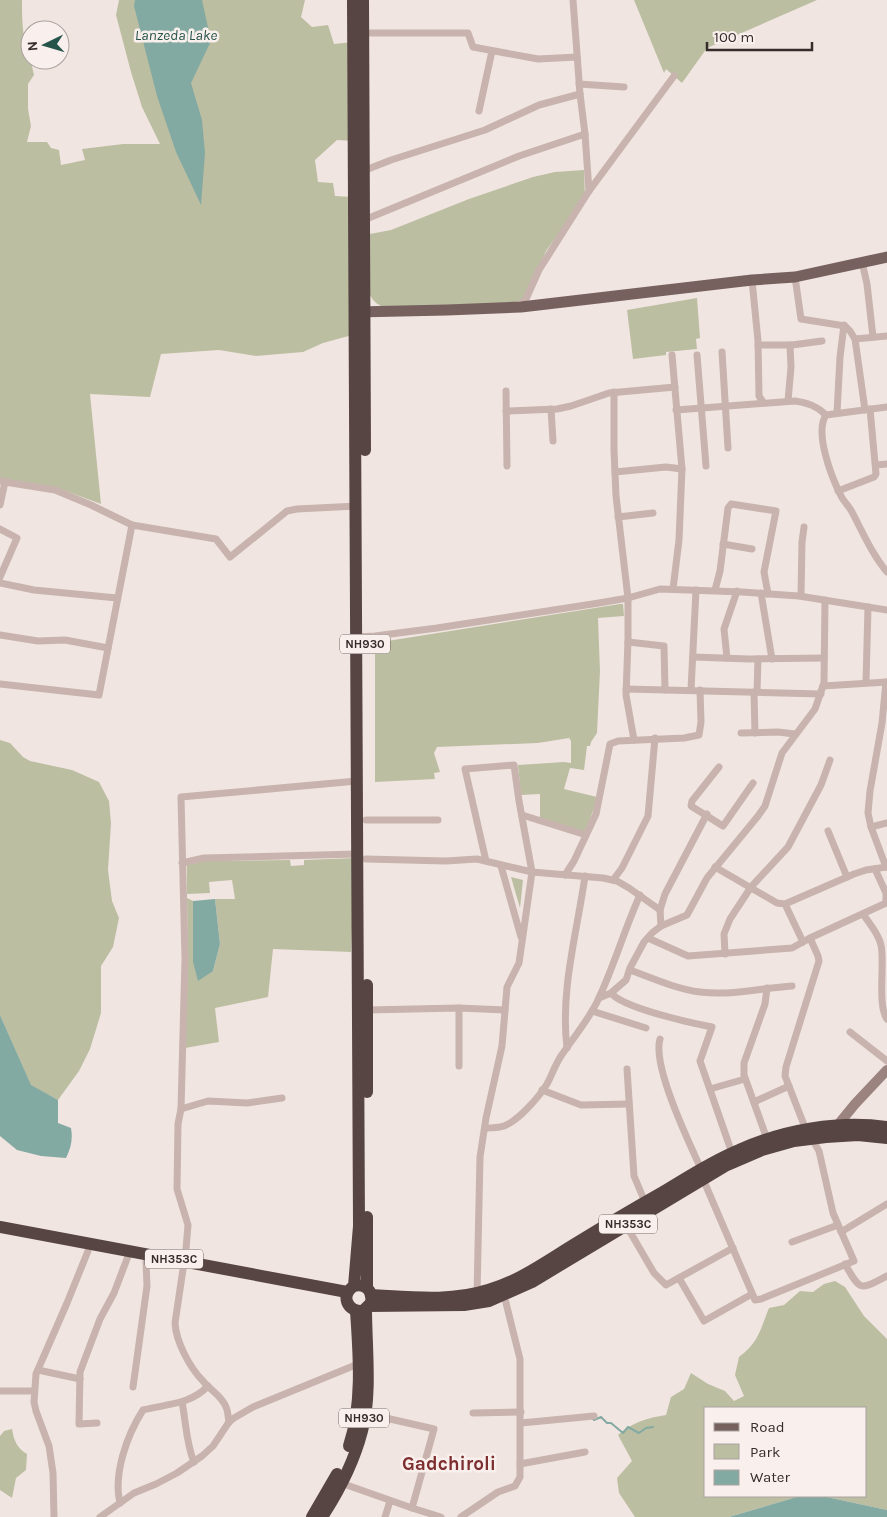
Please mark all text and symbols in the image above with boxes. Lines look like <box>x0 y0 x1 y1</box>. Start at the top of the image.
north arrow <box>20 20 70 70</box>
scale bar <box>707 20 812 52</box>
water label: Lanzeda Lake <box>135 26 217 44</box>
text: 100 m <box>714 28 754 46</box>
text: N <box>24 40 41 52</box>
road number: NH930 <box>340 634 390 654</box>
road number: NH353C <box>599 1214 657 1234</box>
road number: NH353C <box>145 1250 203 1268</box>
legend <box>704 1407 867 1497</box>
road number: NH930 <box>339 1409 389 1428</box>
text: Road <box>750 1418 785 1436</box>
text: Park <box>750 1443 780 1461</box>
district label: Gadchiroli <box>402 1453 496 1475</box>
text: Water <box>750 1468 791 1486</box>

